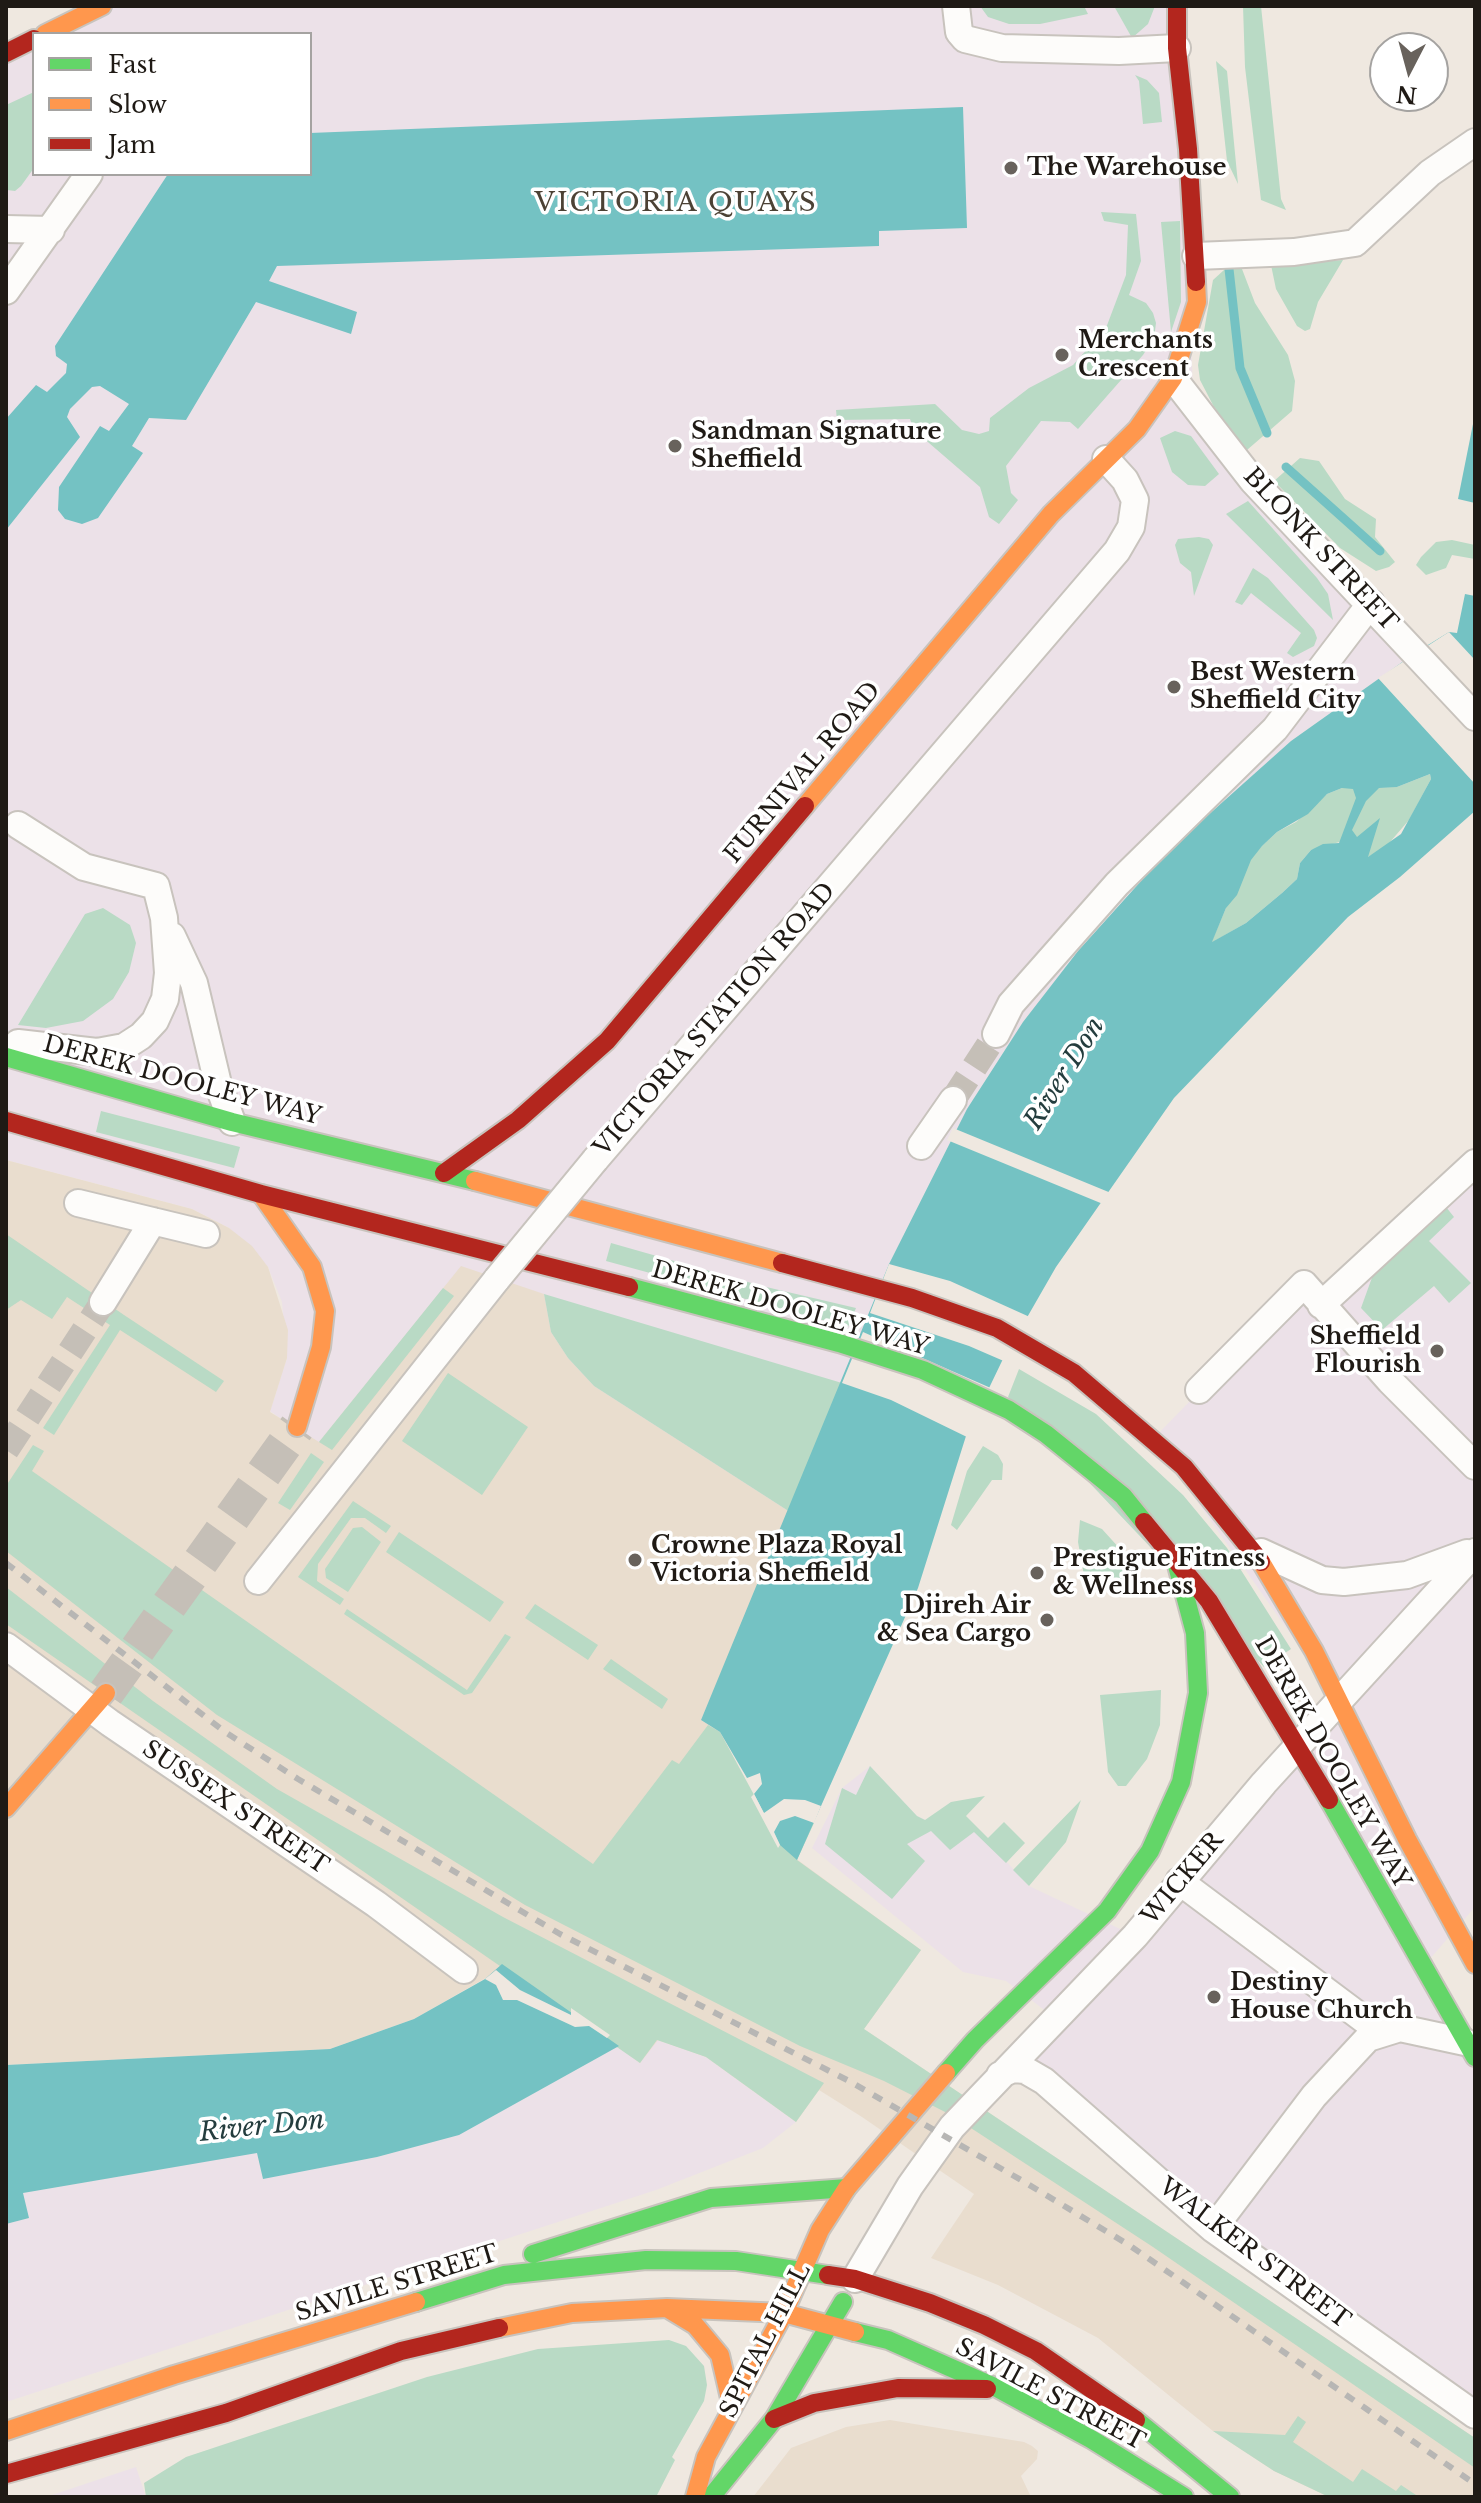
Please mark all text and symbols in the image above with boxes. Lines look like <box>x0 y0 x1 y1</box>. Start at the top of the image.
legend <box>32 32 312 176</box>
north arrow <box>1369 32 1449 112</box>
text: Fast <box>108 50 156 79</box>
text: N <box>1395 80 1418 109</box>
text: Slow <box>108 90 167 119</box>
text: Jam <box>108 130 156 159</box>
place label: The Warehouse <box>1027 154 1227 182</box>
marker: The Warehouse <box>1002 159 1020 177</box>
district label: VICTORIA QUAYS <box>535 188 817 220</box>
place label: Merchants Crescent <box>1078 327 1213 383</box>
marker: Merchants Crescent <box>1053 346 1071 364</box>
place label: Sandman Signature Sheffield <box>691 418 941 474</box>
marker: Sandman Signature Sheffield <box>666 437 684 455</box>
street label: BLONK STREET <box>1237 462 1403 638</box>
place label: Best Western Sheffield City <box>1190 659 1361 715</box>
street label: FURNIVAL ROAD <box>719 677 887 869</box>
marker: Best Western Sheffield City <box>1165 678 1183 696</box>
street label: VICTORIA STATION ROAD <box>588 877 842 1163</box>
water label: River Don <box>1018 1012 1112 1136</box>
street label: DEREK DOOLEY WAY <box>40 1030 324 1132</box>
street label: DEREK DOOLEY WAY <box>648 1256 932 1362</box>
place label: Sheffield Flourish <box>1310 1323 1421 1379</box>
marker: Sheffield Flourish <box>1428 1342 1446 1360</box>
place label: Crowne Plaza Royal Victoria Sheffield <box>651 1532 903 1588</box>
place label: Prestigue Fitness & Wellness <box>1053 1545 1265 1601</box>
marker: Crowne Plaza Royal Victoria Sheffield <box>626 1551 644 1569</box>
marker: Prestigue Fitness & Wellness <box>1028 1564 1046 1582</box>
place label: Djireh Air & Sea Cargo <box>877 1592 1031 1648</box>
marker: Djireh Air & Sea Cargo <box>1038 1611 1056 1629</box>
street label: DEREK DOOLEY WAY <box>1248 1632 1416 1894</box>
street label: SUSSEX STREET <box>136 1735 334 1881</box>
street label: WICKER <box>1136 1827 1230 1931</box>
place label: Destiny House Church <box>1230 1969 1413 2025</box>
marker: Destiny House Church <box>1205 1988 1223 2006</box>
water label: River Don <box>198 2105 326 2149</box>
street label: WALKER STREET <box>1153 2173 1355 2335</box>
street label: SAVILE STREET <box>292 2240 502 2328</box>
street label: SPITAL HILL <box>715 2259 817 2423</box>
street label: SAVILE STREET <box>951 2333 1149 2457</box>

